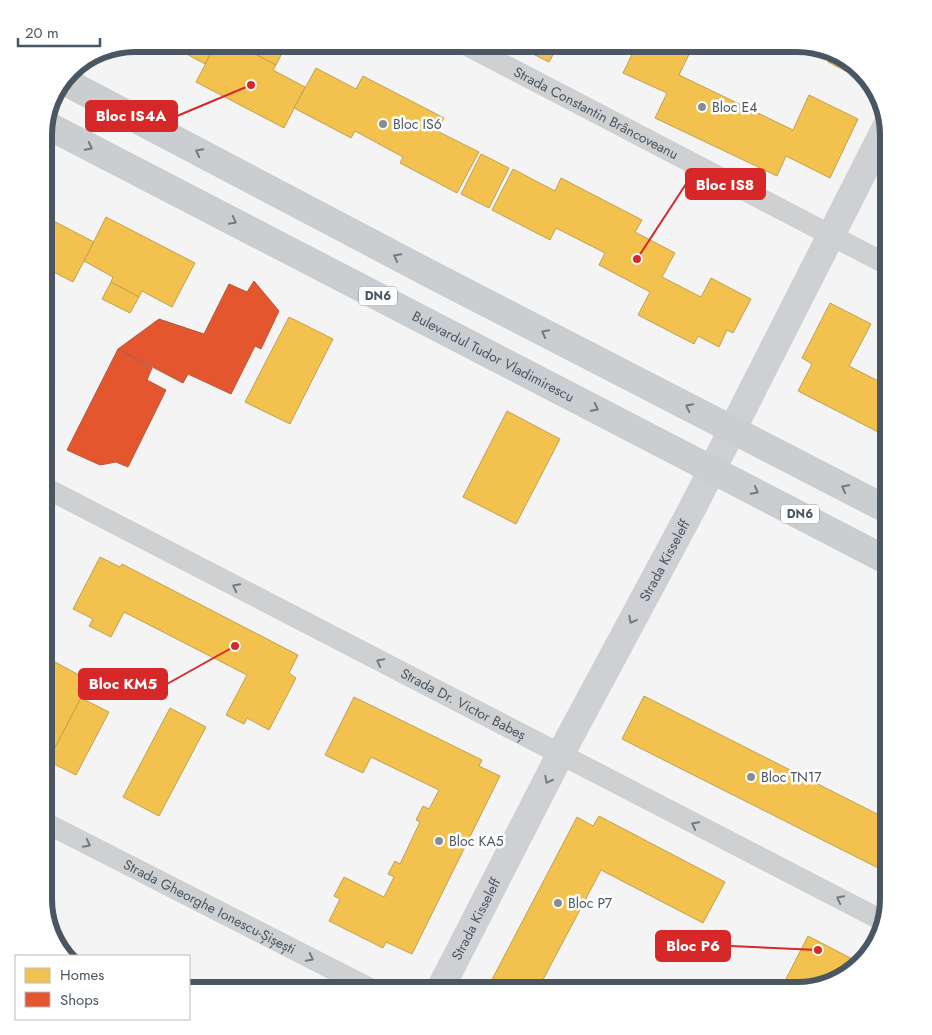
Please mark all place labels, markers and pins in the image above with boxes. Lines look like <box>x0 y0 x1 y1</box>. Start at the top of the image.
place label: Bloc E4 <box>712 97 757 117</box>
callout: Bloc IS4A <box>86 101 177 131</box>
marker: Bloc E4 <box>696 101 708 113</box>
place label: Bloc IS6 <box>393 114 442 134</box>
marker: Bloc IS6 <box>377 118 389 130</box>
callout: Bloc IS8 <box>686 169 765 199</box>
callout: Bloc KM5 <box>79 669 167 699</box>
place label: Bloc TN17 <box>761 767 822 787</box>
marker: Bloc TN17 <box>745 771 757 783</box>
place label: Bloc KA5 <box>449 831 504 851</box>
marker: Bloc KA5 <box>433 835 445 847</box>
place label: Bloc P7 <box>568 893 613 913</box>
marker: Bloc P7 <box>552 897 564 909</box>
callout: Bloc P6 <box>656 931 730 961</box>

